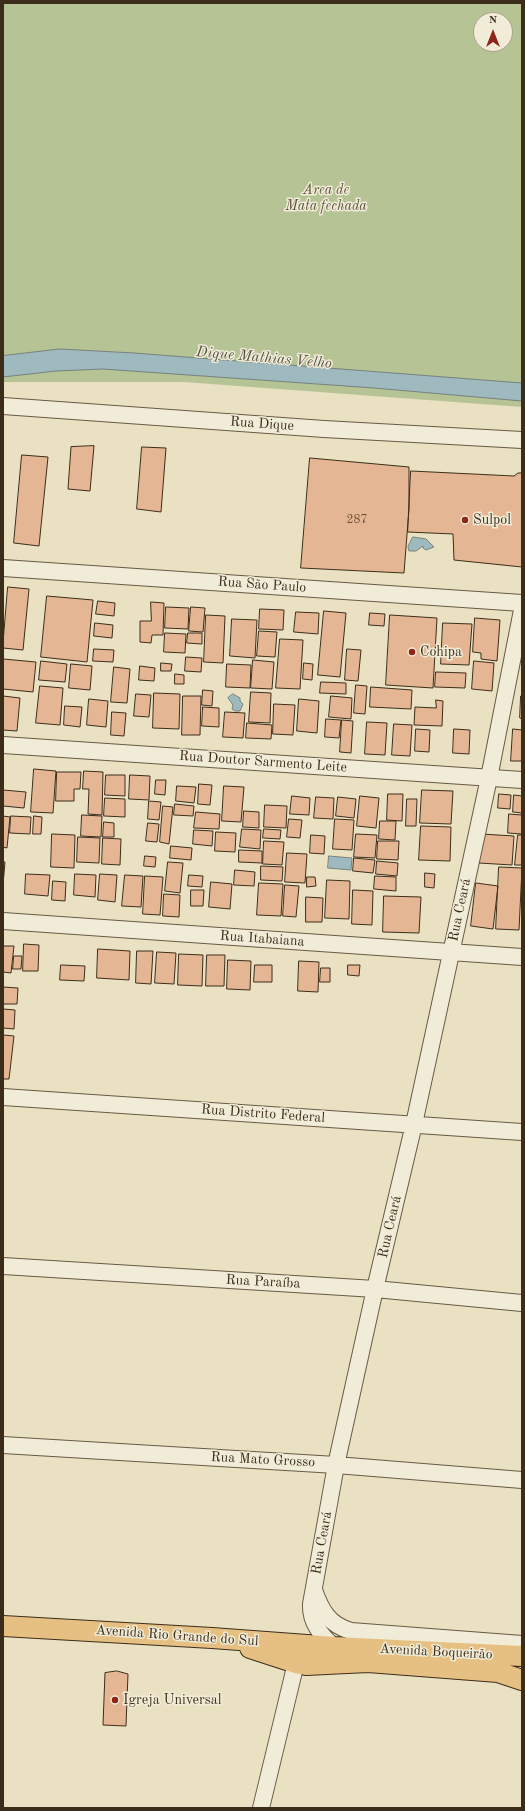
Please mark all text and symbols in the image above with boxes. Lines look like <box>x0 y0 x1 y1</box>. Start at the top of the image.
north arrow <box>473 12 513 52</box>
text: N <box>489 15 497 26</box>
park label: Area de Mata fechada <box>285 182 367 214</box>
water label: Dique Mathias Velho <box>195 343 333 373</box>
street label: Rua Dique <box>230 413 294 435</box>
place label: Sulpol <box>473 512 511 528</box>
house number: 287 <box>347 513 367 527</box>
marker: Sulpol <box>460 515 470 525</box>
street label: Rua São Paulo <box>217 574 307 596</box>
place label: Cohipa <box>420 644 462 660</box>
marker: Cohipa <box>407 647 417 657</box>
street label: Rua Doutor Sarmento Leite <box>178 748 348 776</box>
street label: Rua Ceará <box>445 877 475 943</box>
street label: Rua Itabaiana <box>219 928 305 950</box>
street label: Rua Distrito Federal <box>200 1101 326 1127</box>
street label: Rua Ceará <box>375 1194 405 1260</box>
street label: Rua Paraíba <box>225 1272 301 1292</box>
street label: Rua Mato Grosso <box>210 1449 316 1471</box>
street label: Rua Ceará <box>308 1510 336 1576</box>
street label: Avenida Rio Grande do Sul <box>95 1622 259 1650</box>
street label: Avenida Boqueirão <box>379 1641 493 1663</box>
place label: Igreja Universal <box>123 1692 222 1708</box>
marker: Igreja Universal <box>110 1695 120 1705</box>

